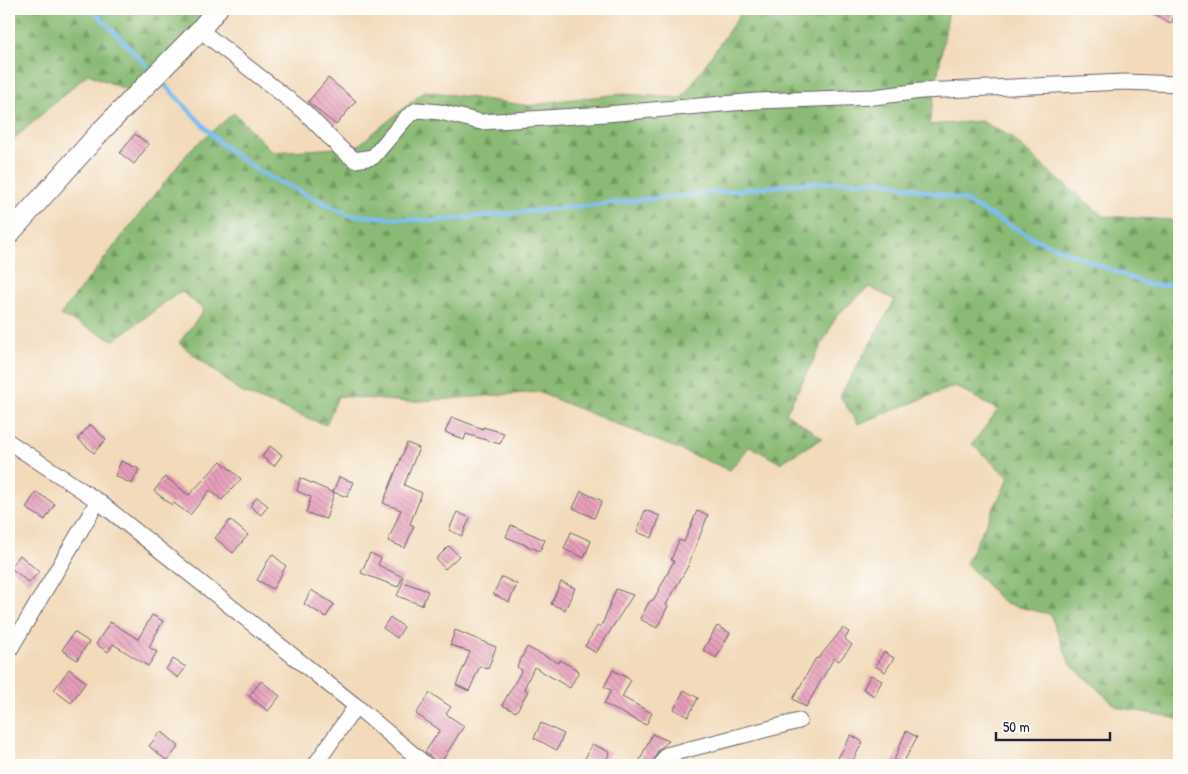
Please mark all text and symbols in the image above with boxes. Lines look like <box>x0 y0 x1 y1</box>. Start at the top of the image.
scale bar <box>996 709 1109 741</box>
text: 50 m <box>1003 716 1030 737</box>

